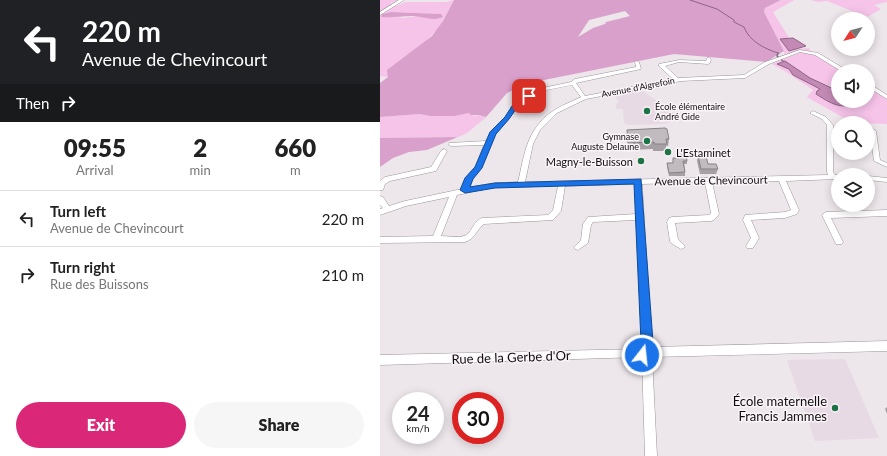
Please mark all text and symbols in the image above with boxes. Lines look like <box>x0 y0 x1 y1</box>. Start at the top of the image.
north arrow <box>831 12 875 56</box>
map controls <box>831 12 875 212</box>
text: 220 m <box>82 14 161 48</box>
icon: left <box>16 16 68 68</box>
text: Avenue de Chevincourt <box>82 48 267 70</box>
button: sound <box>831 64 875 108</box>
street label: Avenue d'Aigrefoin <box>600 74 676 100</box>
pin <box>512 79 546 113</box>
icon: arrive <box>518 85 540 107</box>
icon: right <box>57 92 79 114</box>
text: Then <box>16 94 49 112</box>
place label: École élémentaire André Gide <box>655 101 725 122</box>
marker: École élémentaire André Gide <box>642 106 652 116</box>
button: search <box>831 116 875 160</box>
place label: Gymnase Auguste Delaune <box>571 131 639 152</box>
text: 09:55 <box>64 133 126 162</box>
text: 2 <box>193 133 207 162</box>
text: 660 <box>274 133 316 162</box>
marker: Gymnase Auguste Delaune <box>642 136 652 146</box>
place label: L'Estaminet <box>676 146 731 159</box>
marker: L'Estaminet <box>663 147 673 157</box>
place label: Magny-le-Buisson <box>546 155 633 168</box>
marker: Magny-le-Buisson <box>636 156 646 166</box>
text: Arrival <box>76 162 114 178</box>
text: min <box>190 162 211 178</box>
text: m <box>290 162 301 178</box>
button: layers <box>831 168 875 212</box>
street label: Avenue de Chevincourt <box>654 173 768 187</box>
text: Turn left <box>50 202 106 220</box>
icon: left <box>16 208 38 230</box>
text: 220 m <box>322 210 364 228</box>
text: Avenue de Chevincourt <box>50 220 184 236</box>
text: Turn right <box>50 258 115 276</box>
icon: right <box>16 264 38 286</box>
text: 210 m <box>322 266 364 284</box>
text: Rue des Buissons <box>50 276 149 292</box>
position arrow <box>621 334 663 376</box>
street label: Rue de la Gerbe d'Or <box>451 347 571 367</box>
speed limit sign: 30 <box>452 392 504 444</box>
place label: École maternelle Francis Jammes <box>733 393 827 424</box>
text: 24 <box>406 401 430 425</box>
button: Exit <box>16 402 186 448</box>
button: Share <box>194 402 364 448</box>
marker: École maternelle Francis Jammes <box>830 403 840 413</box>
text: km/h <box>406 422 430 434</box>

